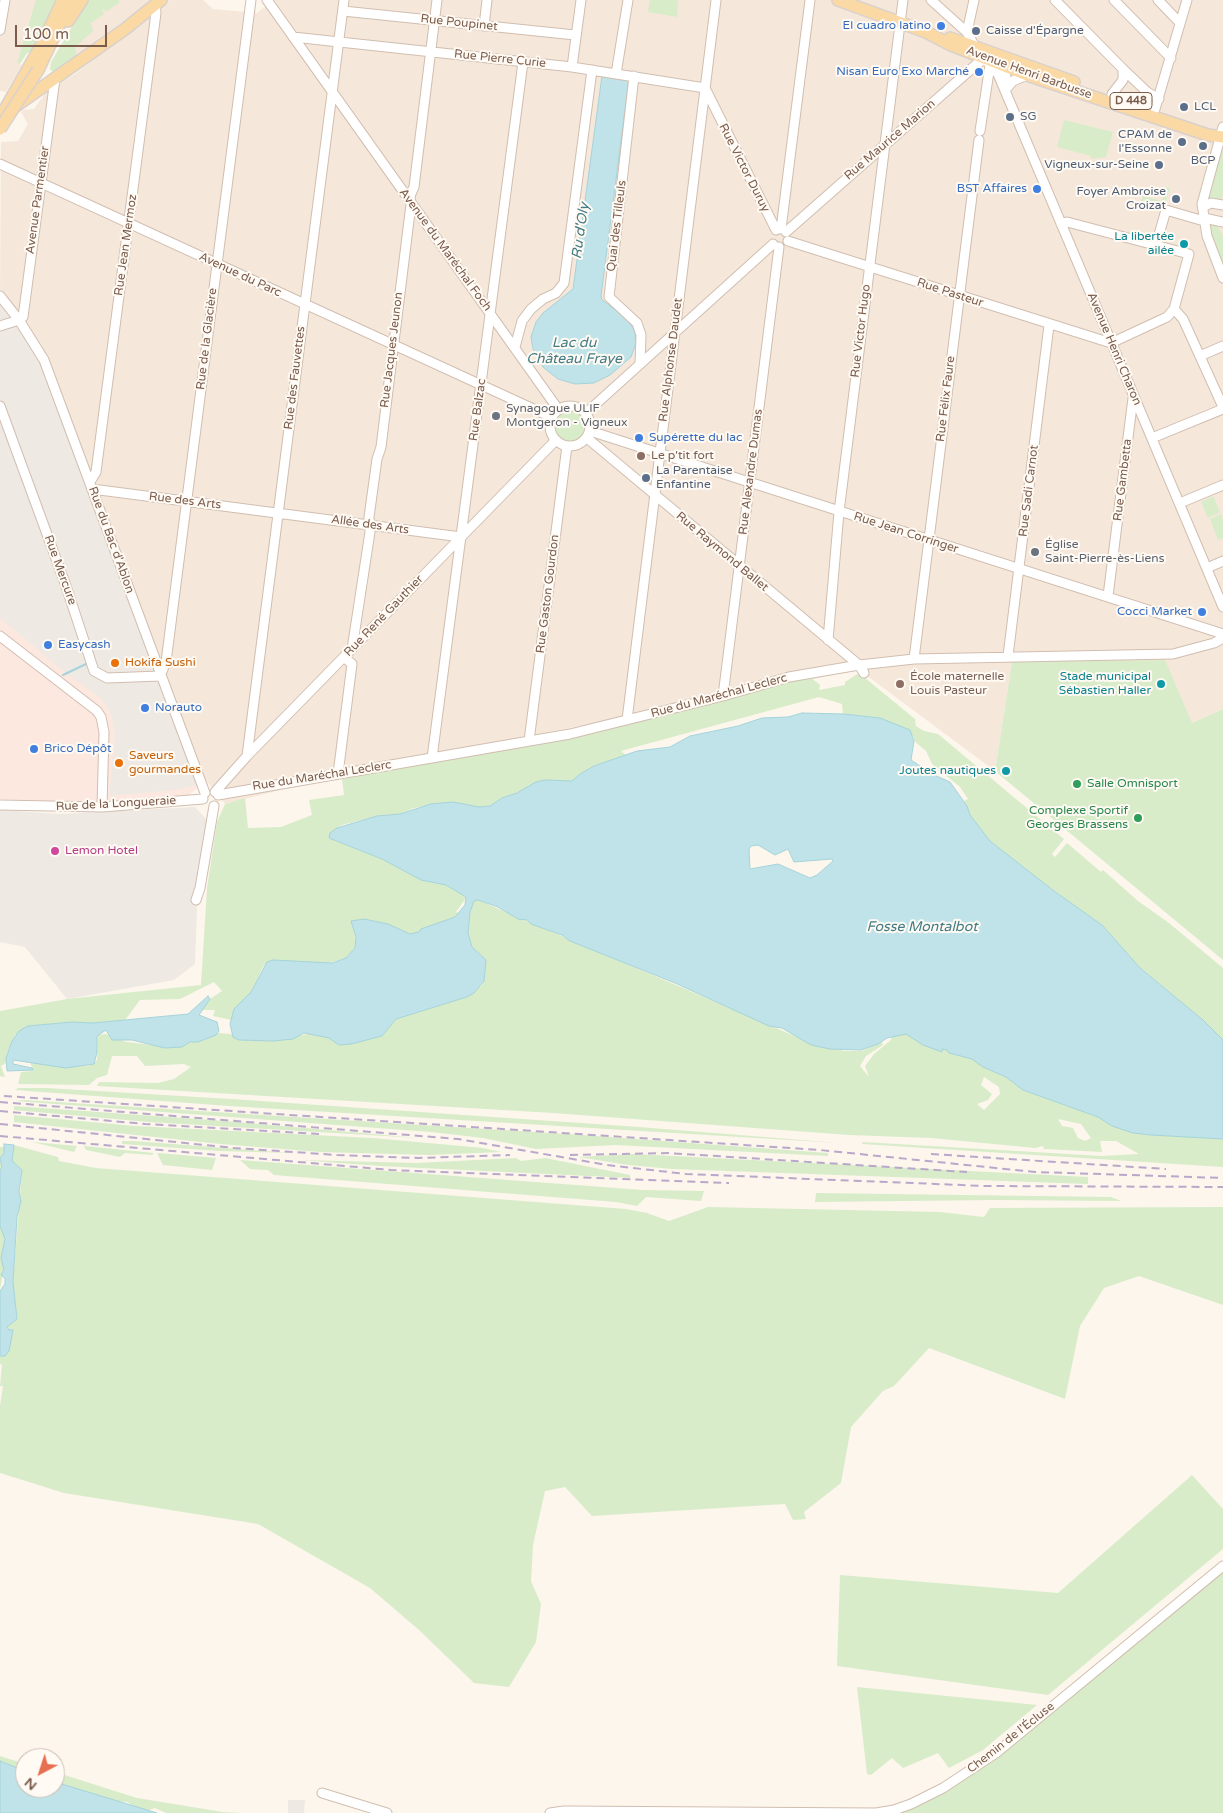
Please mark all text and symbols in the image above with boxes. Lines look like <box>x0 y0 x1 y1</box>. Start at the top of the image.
street label: Rue Poupinet <box>420 12 498 34</box>
scale bar <box>18 15 110 47</box>
place label: El cuadro latino <box>843 19 931 33</box>
marker: El cuadro latino <box>935 20 947 32</box>
place label: Caisse d'Épargne <box>986 24 1084 38</box>
text: 100 m <box>23 25 69 43</box>
marker: Caisse d'Épargne <box>970 25 982 37</box>
street label: Avenue Henri Barbusse <box>964 44 1094 102</box>
street label: Rue Pierre Curie <box>453 47 547 71</box>
place label: Nisan Euro Exo Marché <box>836 65 969 79</box>
marker: Nisan Euro Exo Marché <box>973 66 985 78</box>
road number: D 448 <box>1110 92 1152 110</box>
street label: Rue Maurice Marion <box>842 97 938 183</box>
place label: LCL <box>1194 100 1216 114</box>
marker: LCL <box>1178 101 1190 113</box>
place label: SG <box>1020 110 1036 124</box>
marker: SG <box>1004 111 1016 123</box>
street label: Rue Victor Duruy <box>715 121 773 215</box>
place label: CPAM de l'Essonne <box>1118 128 1172 156</box>
marker: CPAM de l'Essonne <box>1176 136 1188 148</box>
marker: BCP <box>1197 140 1209 152</box>
street label: Avenue Parmentier <box>23 145 53 255</box>
place label: BCP <box>1191 154 1215 168</box>
place label: Vigneux-sur-Seine <box>1044 158 1149 172</box>
marker: Vigneux-sur-Seine <box>1153 159 1165 171</box>
street label: Quai des Tilleuls <box>604 179 630 273</box>
place label: BST Affaires <box>957 182 1027 196</box>
marker: BST Affaires <box>1031 183 1043 195</box>
place label: Foyer Ambroise Croizat <box>1076 185 1166 213</box>
street label: Avenue du Maréchal Foch <box>396 186 494 314</box>
street label: Rue Jean Mermoz <box>112 193 140 297</box>
marker: Foyer Ambroise Croizat <box>1170 193 1182 205</box>
water label: Ru d'Oly <box>569 202 593 260</box>
place label: La libertée ailée <box>1114 230 1174 258</box>
marker: La libertée ailée <box>1178 238 1190 250</box>
street label: Avenue du Parc <box>196 250 284 300</box>
street label: Rue Pasteur <box>915 275 985 311</box>
street label: Rue Victor Hugo <box>848 283 874 379</box>
street label: Rue de la Glacière <box>194 287 220 391</box>
street label: Avenue Henri Charon <box>1084 290 1144 408</box>
street label: Rue Jacques Jeunon <box>378 291 406 409</box>
street label: Rue Alphonse Daudet <box>656 297 686 423</box>
street label: Rue des Fauvettes <box>282 325 308 431</box>
water label: Lac du Château Fraye <box>526 335 622 368</box>
street label: Rue Félix Faure <box>934 355 958 443</box>
street label: Rue Balzac <box>466 378 490 442</box>
place label: Synagogue ULIF Montgeron - Vigneux <box>506 402 627 430</box>
street label: Rue Alexandre Dumas <box>736 408 766 536</box>
marker: Synagogue ULIF Montgeron - Vigneux <box>490 410 502 422</box>
place label: Supérette du lac <box>649 431 742 445</box>
marker: Supérette du lac <box>633 432 645 444</box>
street label: Rue Gambetta <box>1111 438 1135 522</box>
street label: Rue Sadi Carnot <box>1016 444 1042 538</box>
place label: Le p'tit fort <box>651 449 714 463</box>
marker: Le p'tit fort <box>635 450 647 462</box>
place label: La Parentaise Enfantine <box>656 464 733 492</box>
marker: La Parentaise Enfantine <box>640 472 652 484</box>
street label: Rue du Bac d'Ablon <box>85 485 137 595</box>
street label: Rue des Arts <box>148 489 222 513</box>
street label: Rue Raymond Ballet <box>673 509 771 595</box>
street label: Rue Jean Corringer <box>852 509 960 557</box>
street label: Allée des Arts <box>330 512 410 538</box>
street label: Rue Mercure <box>41 533 79 607</box>
street label: Rue Gaston Gourdon <box>534 534 562 654</box>
place label: Église Saint-Pierre-ès-Liens <box>1045 538 1164 566</box>
marker: Église Saint-Pierre-ès-Liens <box>1029 546 1041 558</box>
street label: Rue René Gauthier <box>341 572 427 660</box>
place label: Cocci Market <box>1117 605 1192 619</box>
marker: Cocci Market <box>1196 606 1208 618</box>
place label: Easycash <box>58 638 111 652</box>
marker: Easycash <box>42 639 54 651</box>
place label: Hokifa Sushi <box>125 656 196 670</box>
marker: Hokifa Sushi <box>109 657 121 669</box>
place label: École maternelle Louis Pasteur <box>910 670 1004 698</box>
place label: Stade municipal Sébastien Haller <box>1059 670 1151 698</box>
street label: Rue du Maréchal Leclerc <box>649 671 789 721</box>
marker: École maternelle Louis Pasteur <box>894 678 906 690</box>
marker: Stade municipal Sébastien Haller <box>1155 678 1167 690</box>
place label: Norauto <box>155 701 202 715</box>
marker: Norauto <box>139 702 151 714</box>
place label: Brico Dépôt <box>44 742 112 756</box>
marker: Brico Dépôt <box>28 743 40 755</box>
place label: Saveurs gourmandes <box>129 749 201 777</box>
marker: Saveurs gourmandes <box>113 757 125 769</box>
street label: Rue du Maréchal Leclerc <box>251 758 393 794</box>
place label: Joutes nautiques <box>899 764 996 778</box>
marker: Joutes nautiques <box>1000 765 1012 777</box>
place label: Salle Omnisport <box>1087 777 1178 791</box>
marker: Salle Omnisport <box>1071 778 1083 790</box>
street label: Rue de la Longueraie <box>56 794 176 814</box>
place label: Complexe Sportif Georges Brassens <box>1026 804 1128 832</box>
marker: Complexe Sportif Georges Brassens <box>1132 812 1144 824</box>
place label: Lemon Hotel <box>65 844 138 858</box>
marker: Lemon Hotel <box>49 845 61 857</box>
water label: Fosse Montalbot <box>866 919 978 935</box>
street label: Chemin de l'Écluse <box>965 1699 1057 1777</box>
north arrow <box>15 1748 65 1798</box>
text: N <box>21 1774 40 1794</box>

